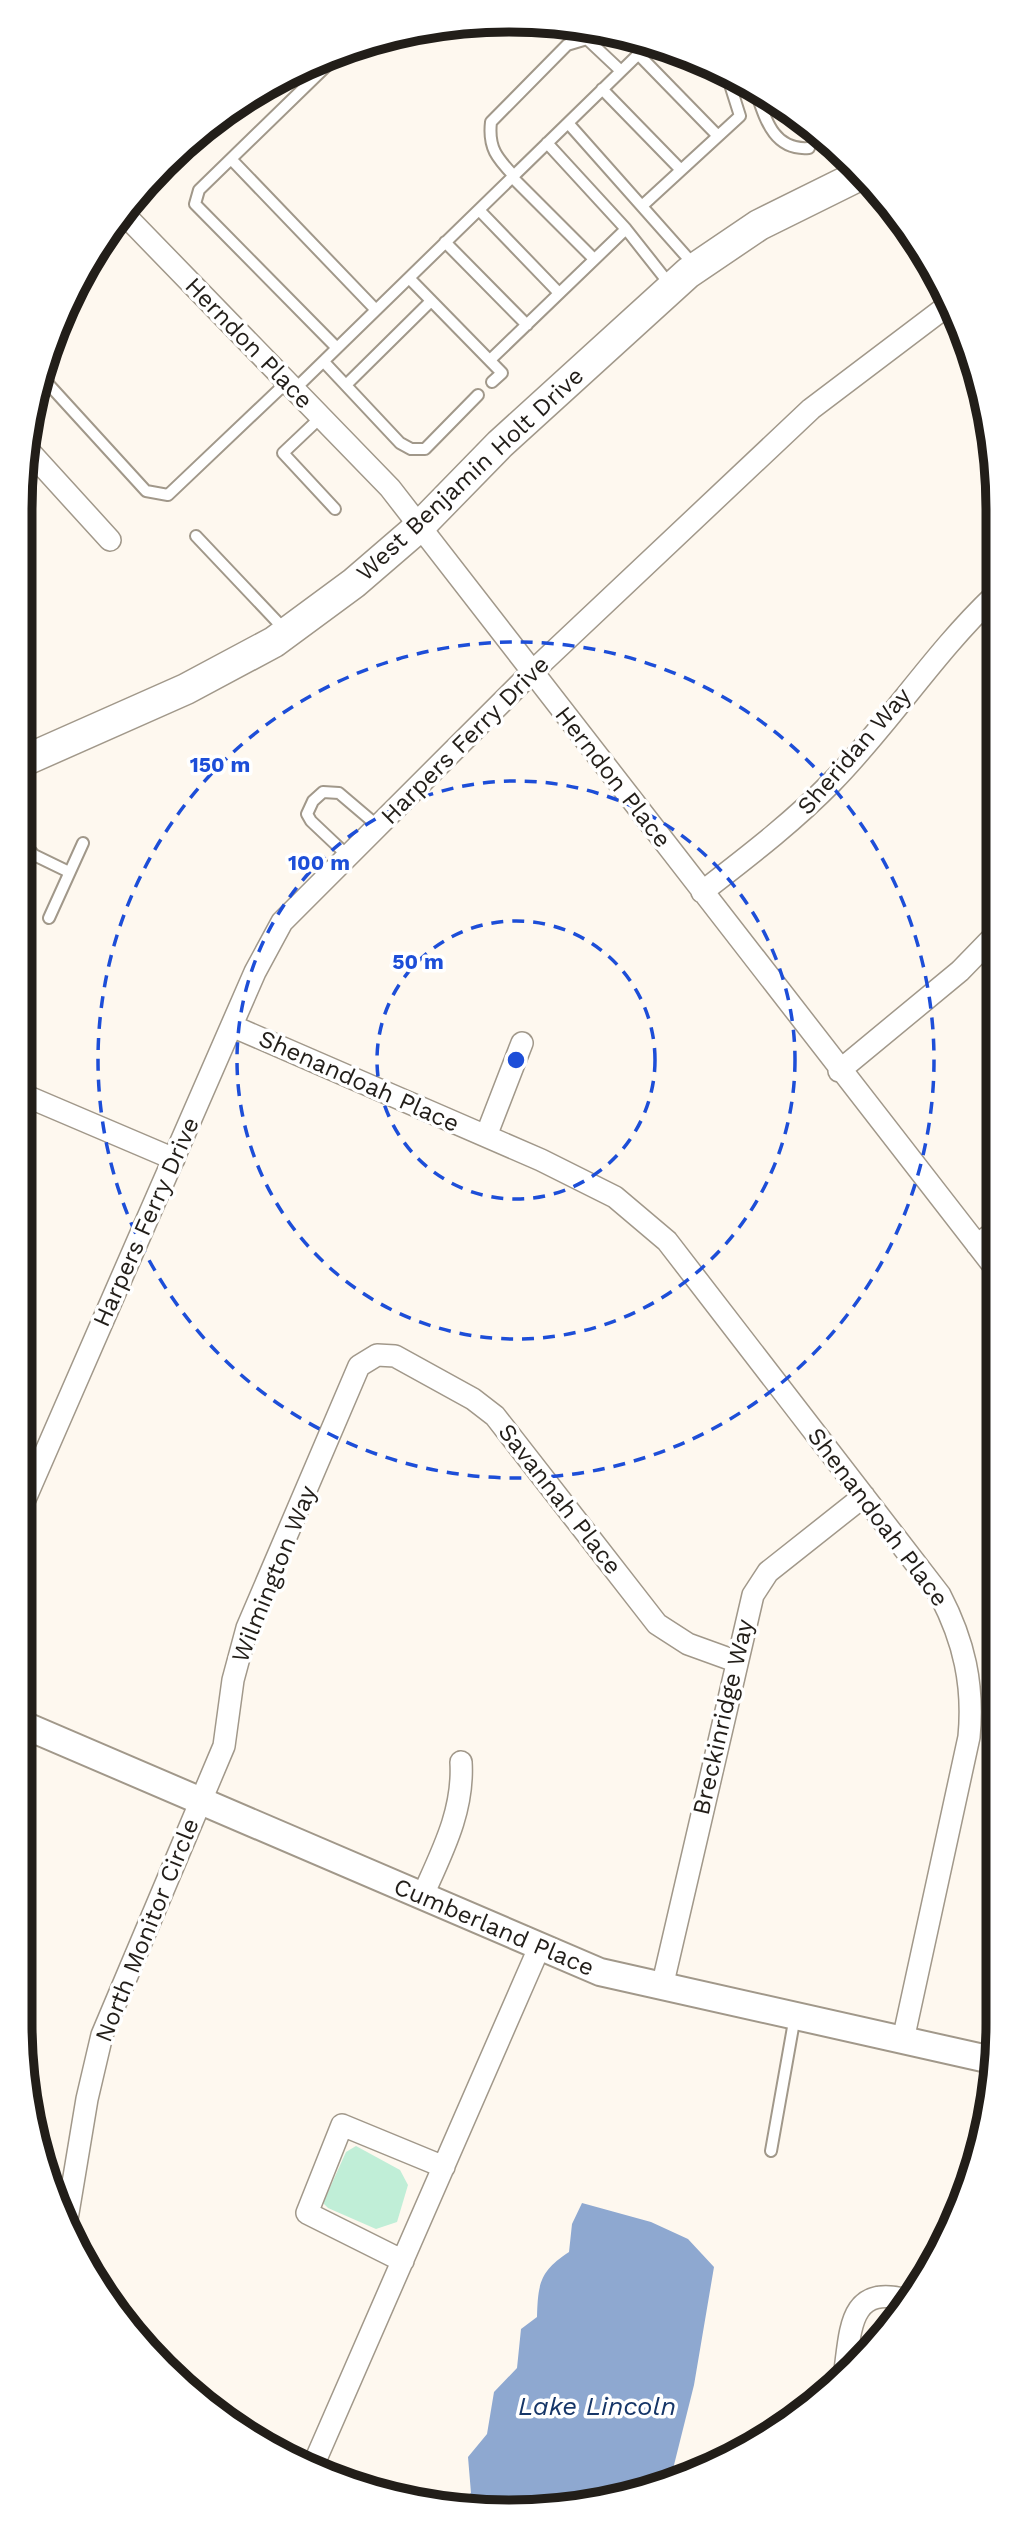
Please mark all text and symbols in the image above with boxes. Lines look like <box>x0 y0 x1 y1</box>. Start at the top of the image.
street label: Herndon Place <box>179 272 319 414</box>
street label: West Benjamin Holt Drive <box>351 361 589 587</box>
street label: Harpers Ferry Drive <box>375 650 555 830</box>
street label: Sheridan Way <box>791 681 917 820</box>
street label: Herndon Place <box>549 701 677 853</box>
text: 150 m <box>190 752 250 777</box>
text: 100 m <box>288 850 350 875</box>
text: 50 m <box>392 949 444 974</box>
street label: Shenandoah Place <box>255 1024 463 1138</box>
centre of rings <box>504 1048 528 1072</box>
street label: Harpers Ferry Drive <box>87 1113 205 1331</box>
street label: Savannah Place <box>493 1418 627 1580</box>
street label: Shenandoah Place <box>802 1422 954 1612</box>
street label: Wilmington Way <box>226 1481 322 1666</box>
street label: Breckinridge Way <box>687 1616 759 1818</box>
street label: North Monitor Circle <box>89 1814 205 2046</box>
street label: Cumberland Place <box>390 1872 598 1982</box>
water label: Lake Lincoln <box>518 2391 676 2421</box>

